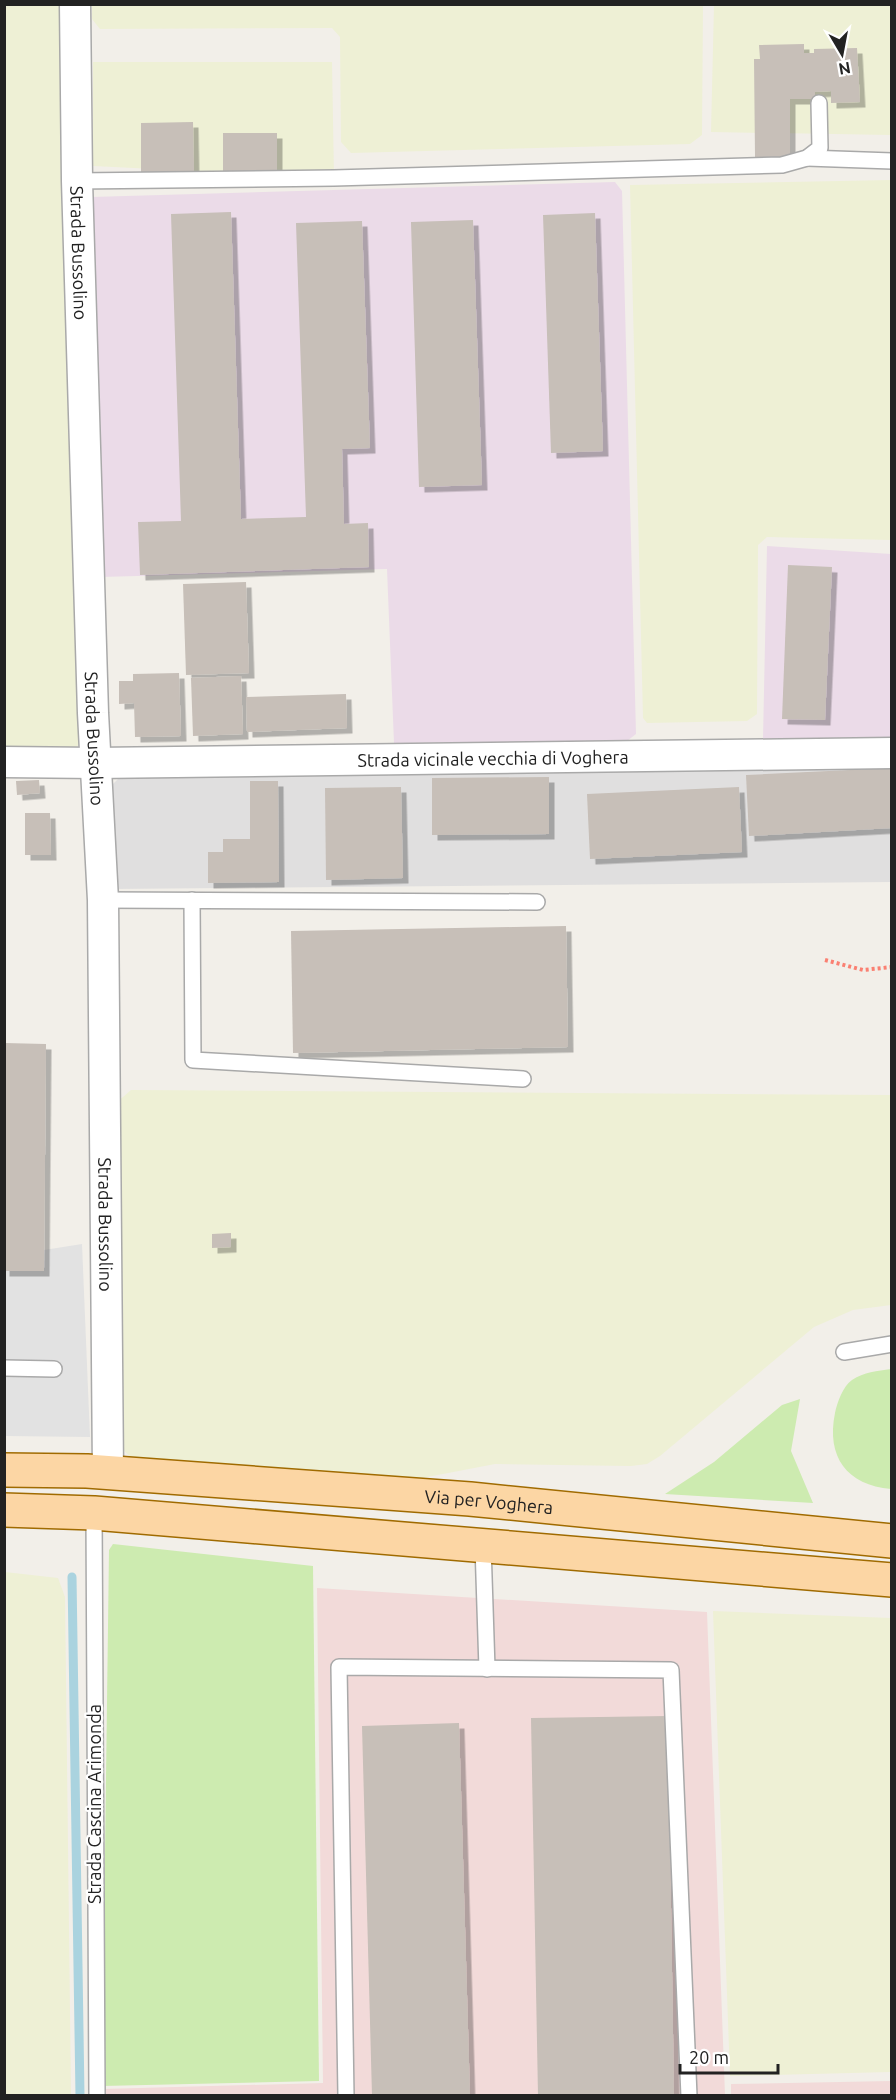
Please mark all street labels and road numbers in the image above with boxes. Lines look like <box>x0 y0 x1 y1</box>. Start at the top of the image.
street label: Strada Bussolino <box>67 186 91 320</box>
street label: Strada Bussolino <box>82 671 108 806</box>
street label: Strada vicinale vecchia di Voghera <box>357 746 629 770</box>
street label: Strada Bussolino <box>95 1157 116 1292</box>
street label: Via per Voghera <box>424 1486 554 1517</box>
street label: Strada Cascina Arimonda <box>84 1704 104 1904</box>

